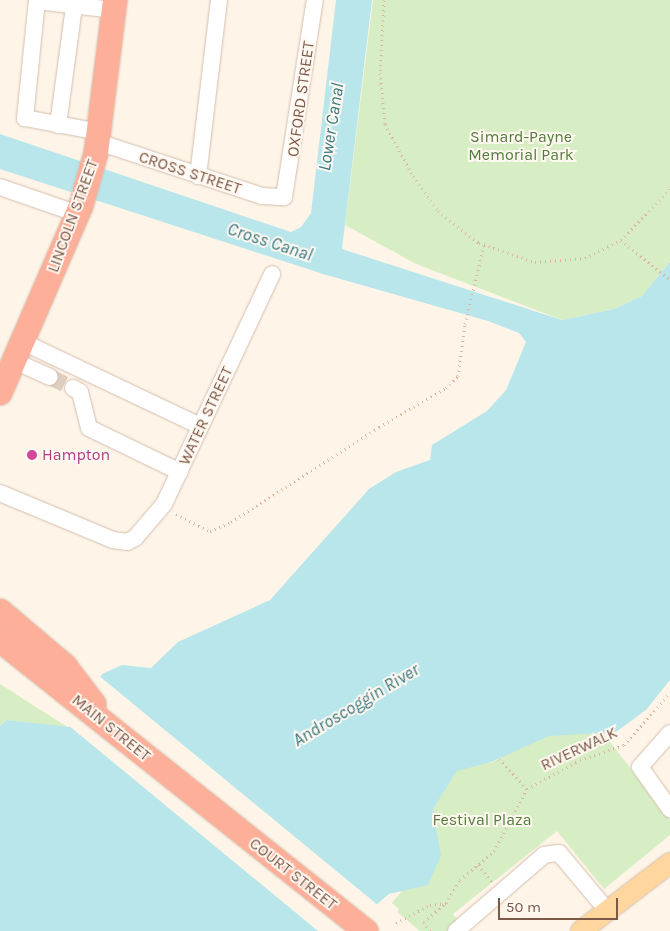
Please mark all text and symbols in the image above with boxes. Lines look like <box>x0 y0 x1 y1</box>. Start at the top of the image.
street label: OXFORD STREET <box>283 40 319 158</box>
water label: Lower Canal <box>313 81 349 173</box>
park label: Simard-Payne Memorial Park <box>468 127 574 165</box>
street label: CROSS STREET <box>136 147 244 199</box>
street label: LINCOLN STREET <box>44 157 102 275</box>
water label: Cross Canal <box>225 218 315 266</box>
street label: WATER STREET <box>175 364 237 468</box>
place label: Hampton <box>42 445 110 465</box>
marker: Hampton <box>26 449 38 461</box>
water label: Androscoggin River <box>289 659 423 751</box>
street label: MAIN STREET <box>68 691 154 765</box>
street label: RIVERWALK <box>538 723 620 775</box>
park label: Festival Plaza <box>432 810 532 830</box>
street label: COURT STREET <box>245 834 341 914</box>
scale bar <box>500 888 620 920</box>
text: 50 m <box>506 898 541 916</box>

